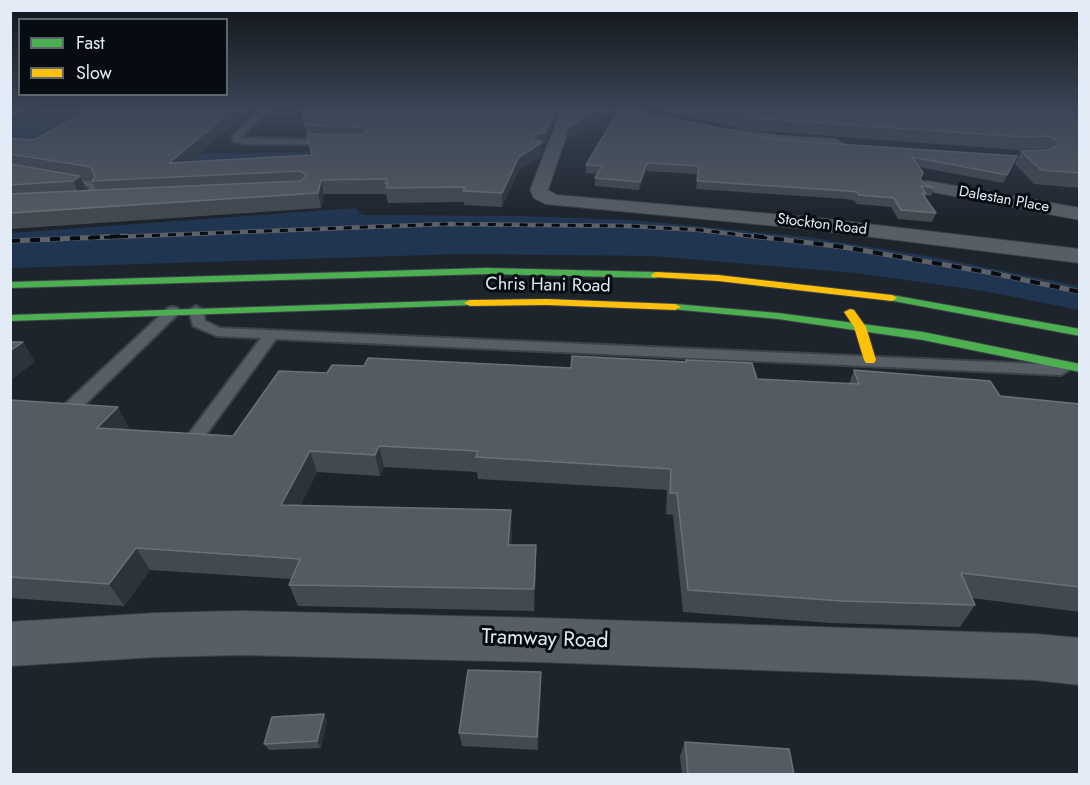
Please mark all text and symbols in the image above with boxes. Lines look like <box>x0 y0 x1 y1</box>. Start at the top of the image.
legend <box>18 18 228 96</box>
text: Fast <box>76 30 105 56</box>
text: Slow <box>76 60 112 86</box>
street label: Dalestan Place <box>957 183 1051 217</box>
street label: Stockton Road <box>776 211 868 239</box>
street label: Chris Hani Road <box>485 274 611 298</box>
street label: Tramway Road <box>481 625 609 655</box>

